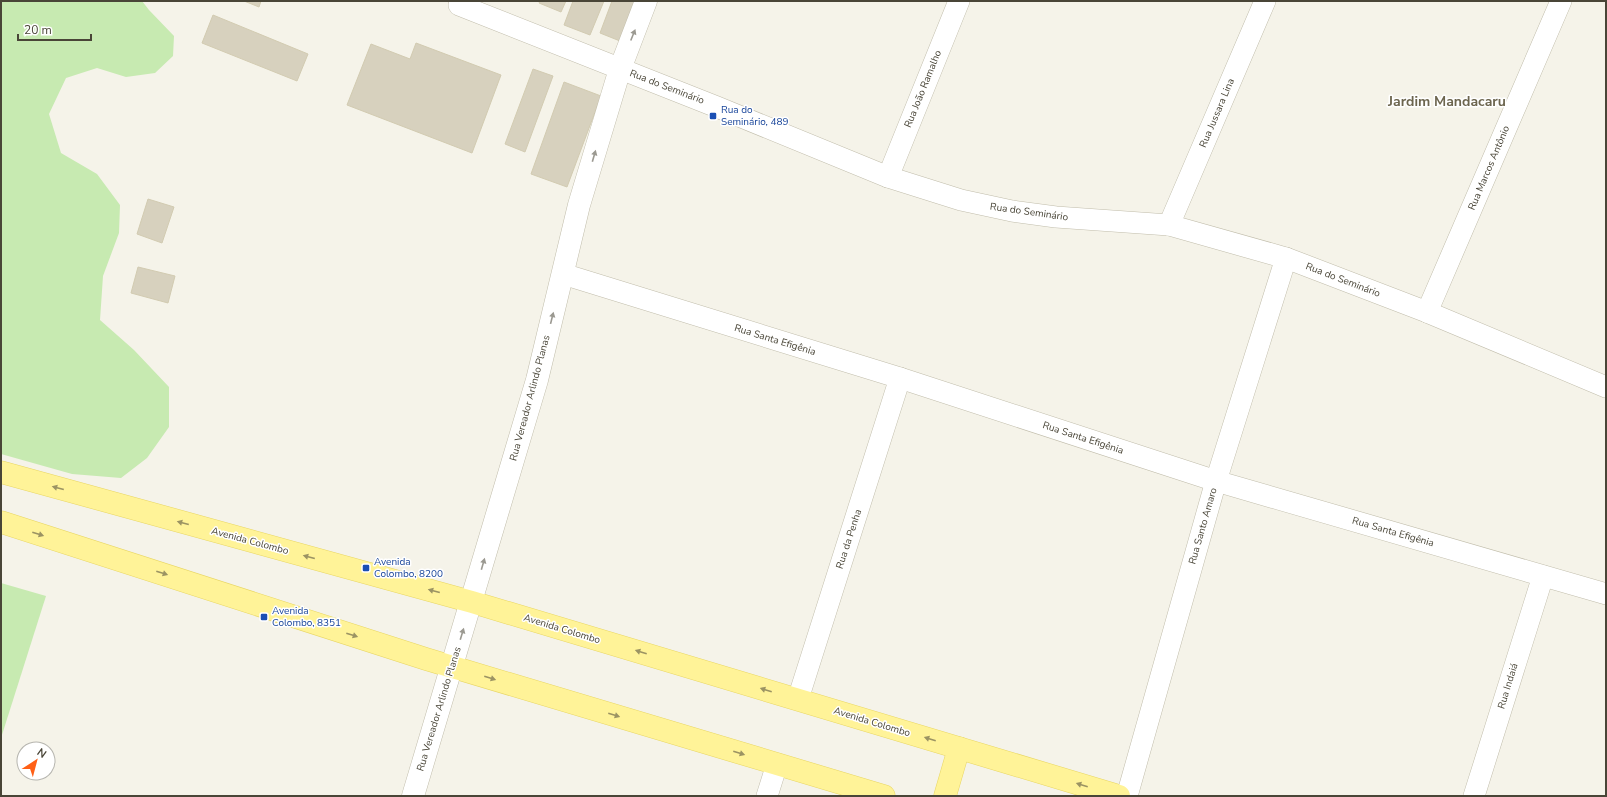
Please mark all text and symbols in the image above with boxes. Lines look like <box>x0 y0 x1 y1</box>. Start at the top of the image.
scale bar <box>18 16 91 42</box>
text: 20 m <box>24 22 52 38</box>
one-way arrow <box>630 29 636 40</box>
street label: Rua João Ramalho <box>901 48 945 130</box>
street label: Rua do Seminário <box>628 66 707 108</box>
street label: Rua Jussara Lina <box>1196 76 1238 150</box>
district label: Jardim Mandacaru <box>1387 92 1506 111</box>
place label: Rua do Seminário, 489 <box>721 103 788 129</box>
marker: Rua do Seminário, 489 <box>708 111 718 121</box>
street label: Rua Marcos Antônio <box>1465 123 1513 212</box>
one-way arrow <box>591 150 597 162</box>
street label: Rua do Seminário <box>989 200 1069 224</box>
street label: Rua do Seminário <box>1304 259 1383 301</box>
one-way arrow <box>549 312 555 324</box>
street label: Rua Santa Efigênia <box>733 321 817 359</box>
street label: Rua Vereador Arlindo Planas <box>506 333 554 462</box>
street label: Rua Santa Efigênia <box>1041 418 1125 458</box>
one-way arrow <box>52 485 64 491</box>
street label: Rua Santo Amaro <box>1185 486 1221 566</box>
street label: Rua da Penha <box>833 507 865 571</box>
street label: Rua Santa Efigênia <box>1350 514 1436 550</box>
one-way arrow <box>177 519 190 525</box>
street label: Avenida Colombo <box>210 524 291 558</box>
one-way arrow <box>32 531 44 537</box>
one-way arrow <box>303 554 315 560</box>
place label: Avenida Colombo, 8200 <box>374 555 443 581</box>
one-way arrow <box>480 558 486 570</box>
marker: Avenida Colombo, 8200 <box>361 563 371 573</box>
one-way arrow <box>156 570 168 576</box>
one-way arrow <box>428 588 440 594</box>
place label: Avenida Colombo, 8351 <box>272 604 341 630</box>
street label: Avenida Colombo <box>522 611 602 647</box>
marker: Avenida Colombo, 8351 <box>259 612 269 622</box>
one-way arrow <box>459 628 465 640</box>
one-way arrow <box>346 632 358 638</box>
street label: Rua Vereador Arlindo Planas <box>413 645 465 773</box>
one-way arrow <box>635 649 647 655</box>
street label: Rua Indaiá <box>1494 661 1522 711</box>
one-way arrow <box>484 675 496 681</box>
one-way arrow <box>759 687 771 693</box>
street label: Avenida Colombo <box>832 704 912 740</box>
one-way arrow <box>608 712 620 718</box>
one-way arrow <box>924 736 936 742</box>
north arrow <box>16 741 56 781</box>
text: N <box>34 745 49 762</box>
one-way arrow <box>733 750 745 756</box>
one-way arrow <box>1075 782 1087 788</box>

